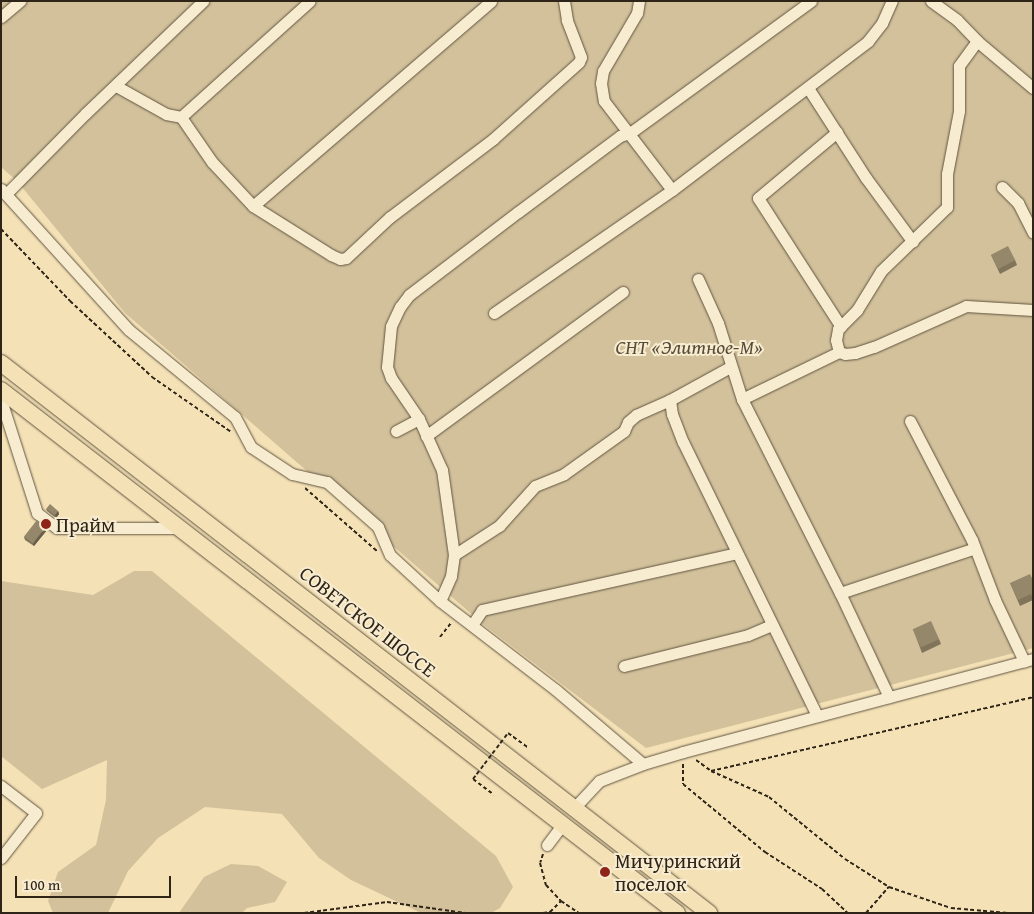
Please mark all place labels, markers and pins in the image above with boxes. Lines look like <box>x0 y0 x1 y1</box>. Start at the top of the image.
place label: Прайм <box>56 512 115 536</box>
marker: Прайм <box>40 518 52 530</box>
place label: Мичуринский поселок <box>615 848 741 895</box>
marker: Мичуринский поселок <box>599 866 611 878</box>

